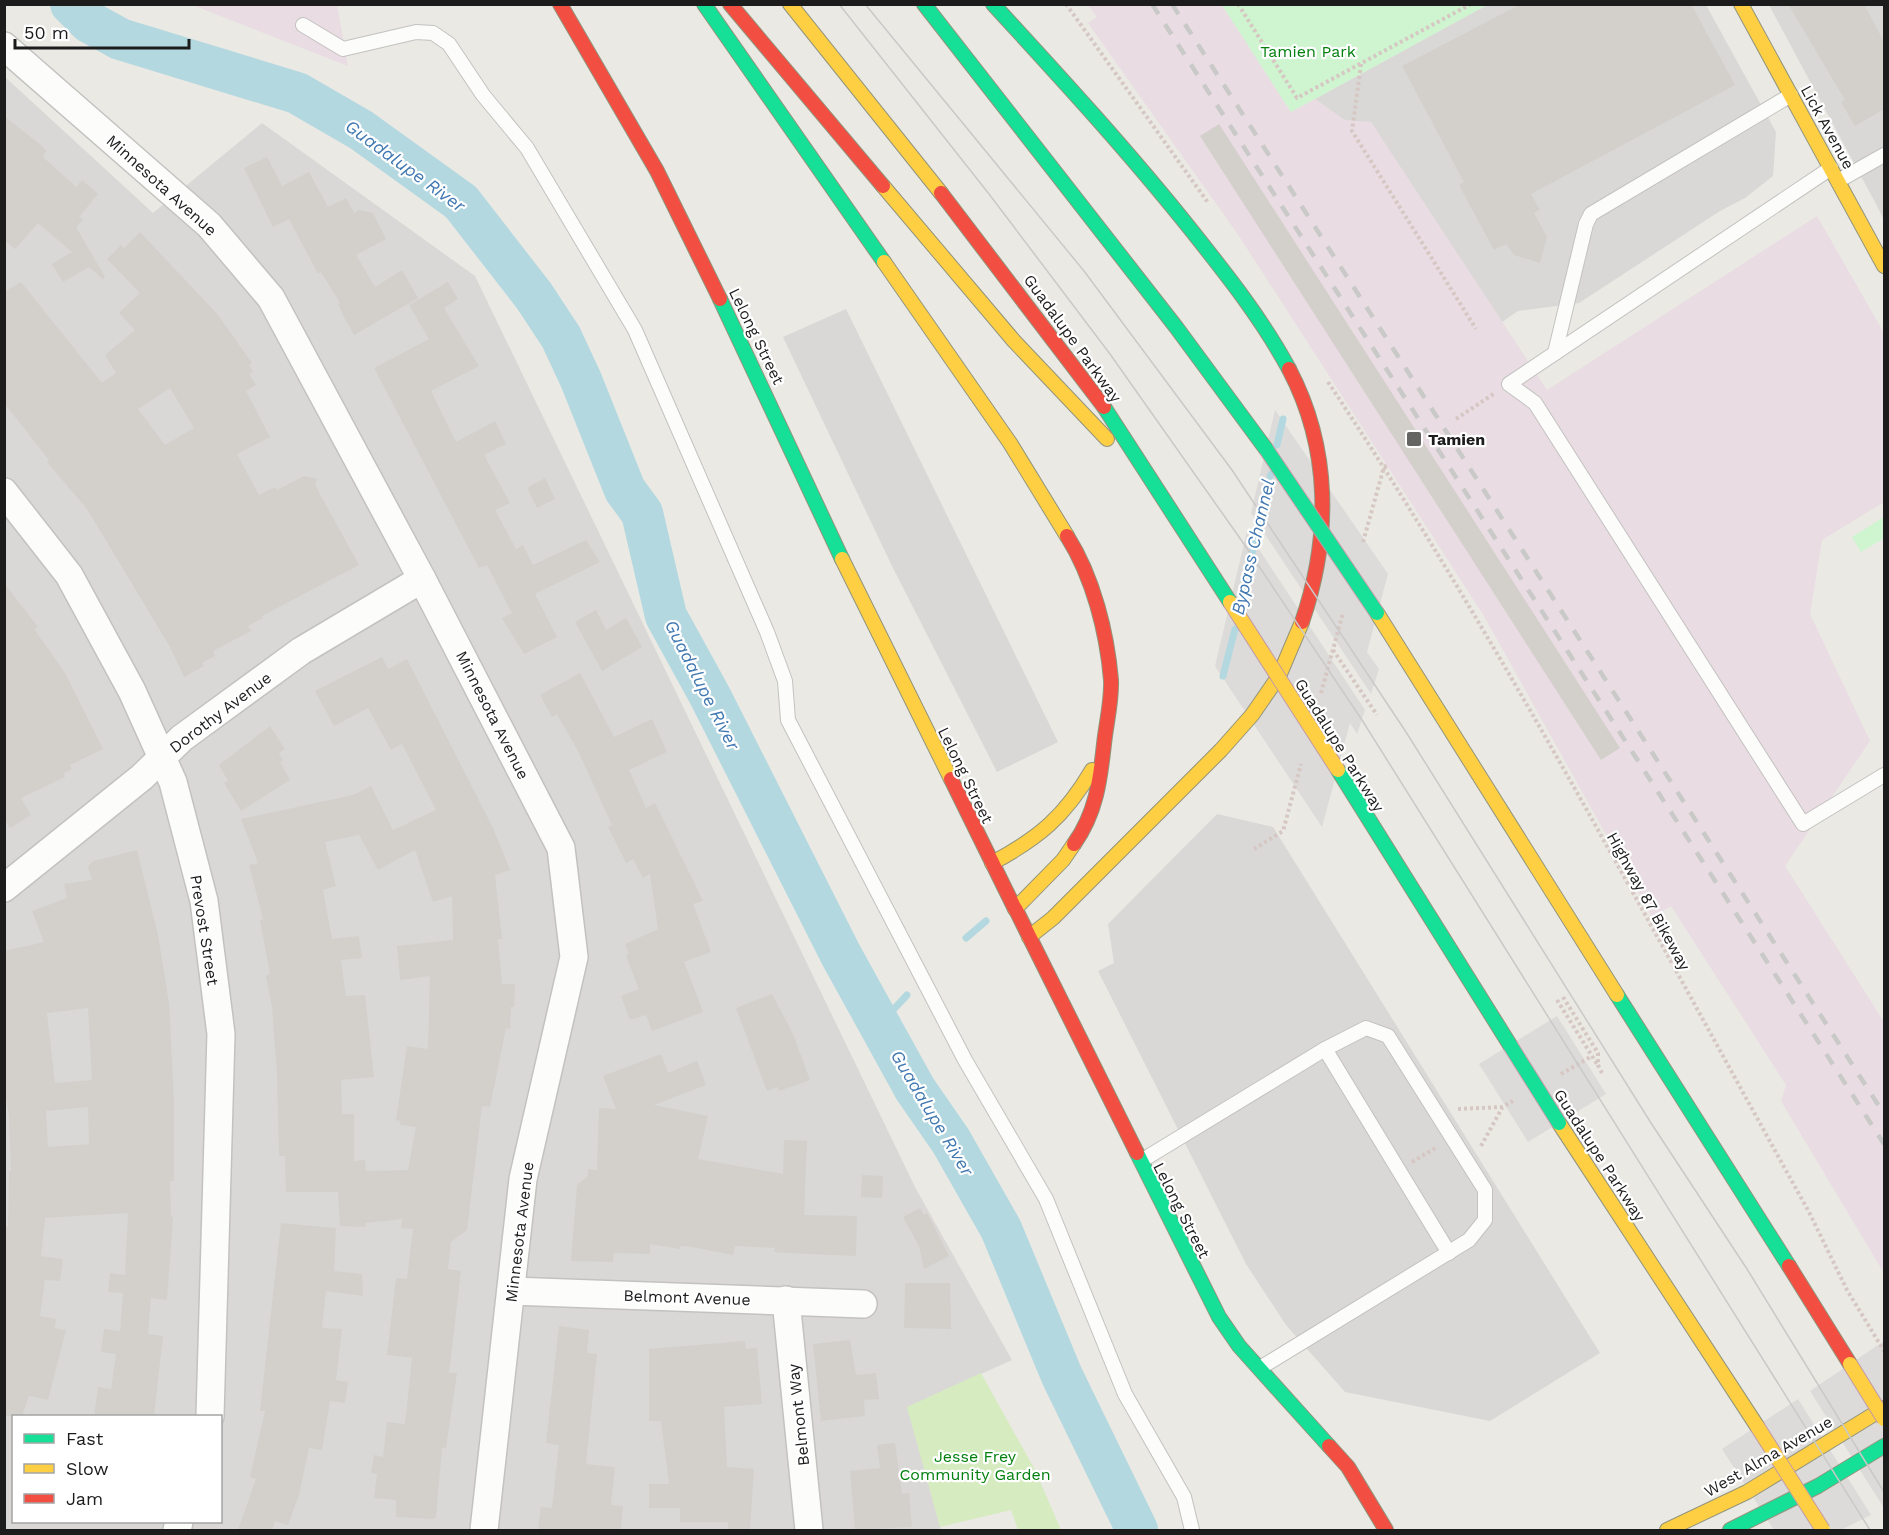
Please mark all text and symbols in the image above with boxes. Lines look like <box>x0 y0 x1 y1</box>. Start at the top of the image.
scale bar <box>15 12 189 50</box>
text: 50 m <box>24 22 69 43</box>
park label: Tamien Park <box>1260 42 1356 61</box>
street label: Lick Avenue <box>1797 82 1858 172</box>
water label: Guadalupe River <box>341 115 470 217</box>
street label: Minnesota Avenue <box>103 131 221 240</box>
street label: Guadalupe Parkway <box>1020 271 1126 407</box>
street label: Lelong Street <box>725 285 788 388</box>
marker: Tamien <box>1405 430 1423 448</box>
place label: Tamien <box>1428 430 1485 449</box>
water label: Bypass Channel <box>1227 477 1278 617</box>
water label: Guadalupe River <box>661 616 745 754</box>
street label: Minnesota Avenue <box>452 648 533 783</box>
street label: Dorothy Avenue <box>166 668 275 757</box>
street label: Guadalupe Parkway <box>1291 675 1389 816</box>
street label: Lelong Street <box>934 724 997 827</box>
street label: Highway 87 Bikeway <box>1603 829 1695 974</box>
street label: Prevost Street <box>186 873 223 987</box>
water label: Guadalupe River <box>887 1046 979 1180</box>
street label: Guadalupe Parkway <box>1550 1086 1650 1225</box>
street label: Lelong Street <box>1149 1159 1214 1262</box>
street label: Minnesota Avenue <box>501 1161 538 1304</box>
street label: Belmont Avenue <box>623 1286 751 1309</box>
street label: Belmont Way <box>784 1362 813 1467</box>
street label: West Alma Avenue <box>1701 1412 1836 1501</box>
legend <box>12 1415 222 1523</box>
text: Fast <box>66 1428 104 1449</box>
park label: Jesse Frey Community Garden <box>899 1447 1051 1484</box>
text: Slow <box>66 1458 109 1479</box>
text: Jam <box>66 1488 103 1509</box>

